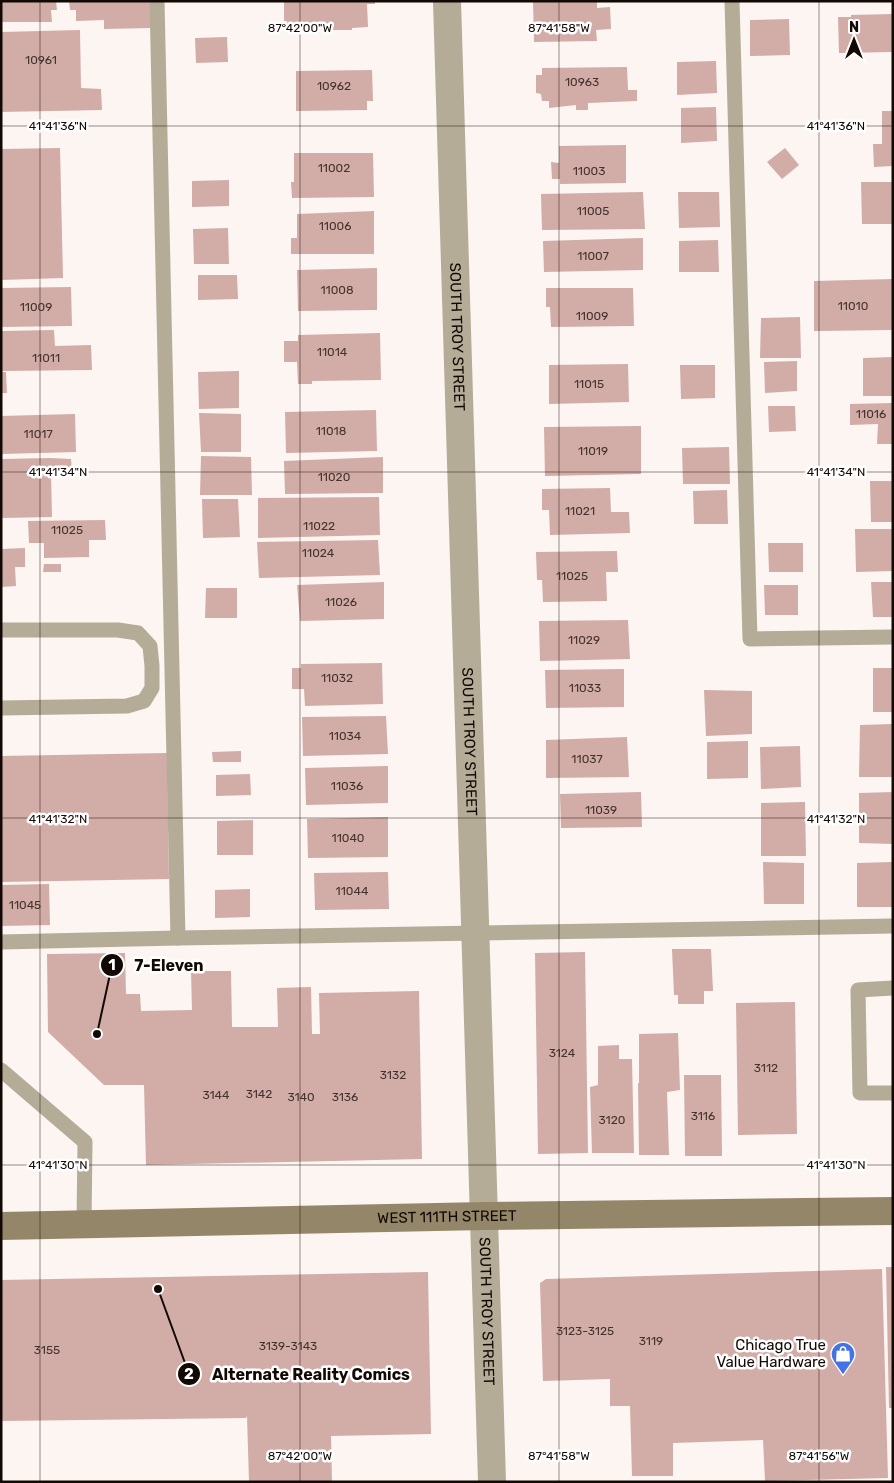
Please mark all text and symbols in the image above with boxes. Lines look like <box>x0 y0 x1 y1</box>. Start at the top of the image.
north arrow <box>829 15 879 65</box>
text: N <box>849 19 859 36</box>
text: 87°42'00"W <box>268 21 333 35</box>
text: 87°41'58"W <box>528 21 590 35</box>
house number: 10961 <box>25 53 57 67</box>
house number: 10963 <box>565 75 599 89</box>
house number: 10962 <box>317 79 351 93</box>
text: 41°41'36"N <box>29 119 87 133</box>
text: 41°41'36"N <box>807 119 865 133</box>
house number: 11002 <box>318 161 350 175</box>
house number: 11003 <box>573 164 605 178</box>
house number: 11005 <box>577 204 609 218</box>
house number: 11006 <box>319 219 351 233</box>
house number: 11007 <box>577 249 609 263</box>
street label: SOUTH TROY STREET <box>446 262 468 412</box>
house number: 11008 <box>320 283 354 297</box>
house number: 11010 <box>838 299 868 313</box>
house number: 11009 <box>20 300 52 314</box>
house number: 11009 <box>576 309 608 323</box>
house number: 11014 <box>317 345 348 359</box>
house number: 11011 <box>32 351 60 365</box>
house number: 11015 <box>574 377 604 391</box>
house number: 11016 <box>856 407 886 421</box>
house number: 11018 <box>316 424 346 438</box>
house number: 11017 <box>23 427 53 441</box>
house number: 11019 <box>578 444 608 458</box>
text: 41°41'34"N <box>29 465 87 479</box>
text: 41°41'34"N <box>807 465 865 479</box>
house number: 11020 <box>318 470 350 484</box>
house number: 11021 <box>565 504 595 518</box>
house number: 11022 <box>303 519 335 533</box>
house number: 11025 <box>51 523 83 537</box>
house number: 11024 <box>302 546 335 560</box>
house number: 11025 <box>556 569 588 583</box>
house number: 11026 <box>325 595 357 609</box>
house number: 11029 <box>568 633 600 647</box>
street label: SOUTH TROY STREET <box>458 667 481 816</box>
house number: 11032 <box>321 671 353 685</box>
house number: 11033 <box>569 681 601 695</box>
house number: 11034 <box>329 729 362 743</box>
house number: 11037 <box>571 752 603 766</box>
house number: 11036 <box>331 779 363 793</box>
house number: 11039 <box>585 803 617 817</box>
text: 41°41'32"N <box>29 812 87 826</box>
text: 41°41'32"N <box>807 812 865 826</box>
house number: 11040 <box>332 831 364 845</box>
house number: 11044 <box>336 884 369 898</box>
house number: 11045 <box>9 898 41 912</box>
callout: 7-Eleven <box>99 949 214 980</box>
text: 1 <box>108 956 116 974</box>
text: 7-Eleven <box>134 956 204 975</box>
house number: 3124 <box>549 1046 576 1060</box>
house number: 3112 <box>754 1061 778 1075</box>
house number: 3132 <box>380 1068 406 1082</box>
house number: 3142 <box>246 1087 272 1101</box>
house number: 3144 <box>202 1088 230 1102</box>
house number: 3140 <box>287 1090 315 1104</box>
house number: 3136 <box>332 1090 358 1104</box>
house number: 3116 <box>691 1109 715 1123</box>
house number: 3120 <box>599 1113 625 1127</box>
text: 41°41'30"N <box>28 1158 88 1172</box>
text: 41°41'30"N <box>806 1158 866 1172</box>
street label: WEST 111TH STREET <box>377 1207 517 1227</box>
street label: SOUTH TROY STREET <box>476 1237 498 1386</box>
house number: 3123-3125 <box>556 1324 614 1338</box>
house number: 3119 <box>639 1334 663 1348</box>
place label: Chicago True Value Hardware <box>716 1336 826 1371</box>
house number: 3139-3143 <box>259 1339 317 1353</box>
shop icon: Chicago True Value Hardware <box>830 1341 856 1375</box>
house number: 3155 <box>34 1343 60 1357</box>
callout: Alternate Reality Comics <box>177 1359 420 1390</box>
text: 2 <box>184 1365 194 1383</box>
text: Alternate Reality Comics <box>212 1365 410 1384</box>
text: 87°42'00"W <box>268 1449 333 1463</box>
text: 87°41'58"W <box>528 1449 590 1463</box>
text: 87°41'56"W <box>789 1449 850 1463</box>

